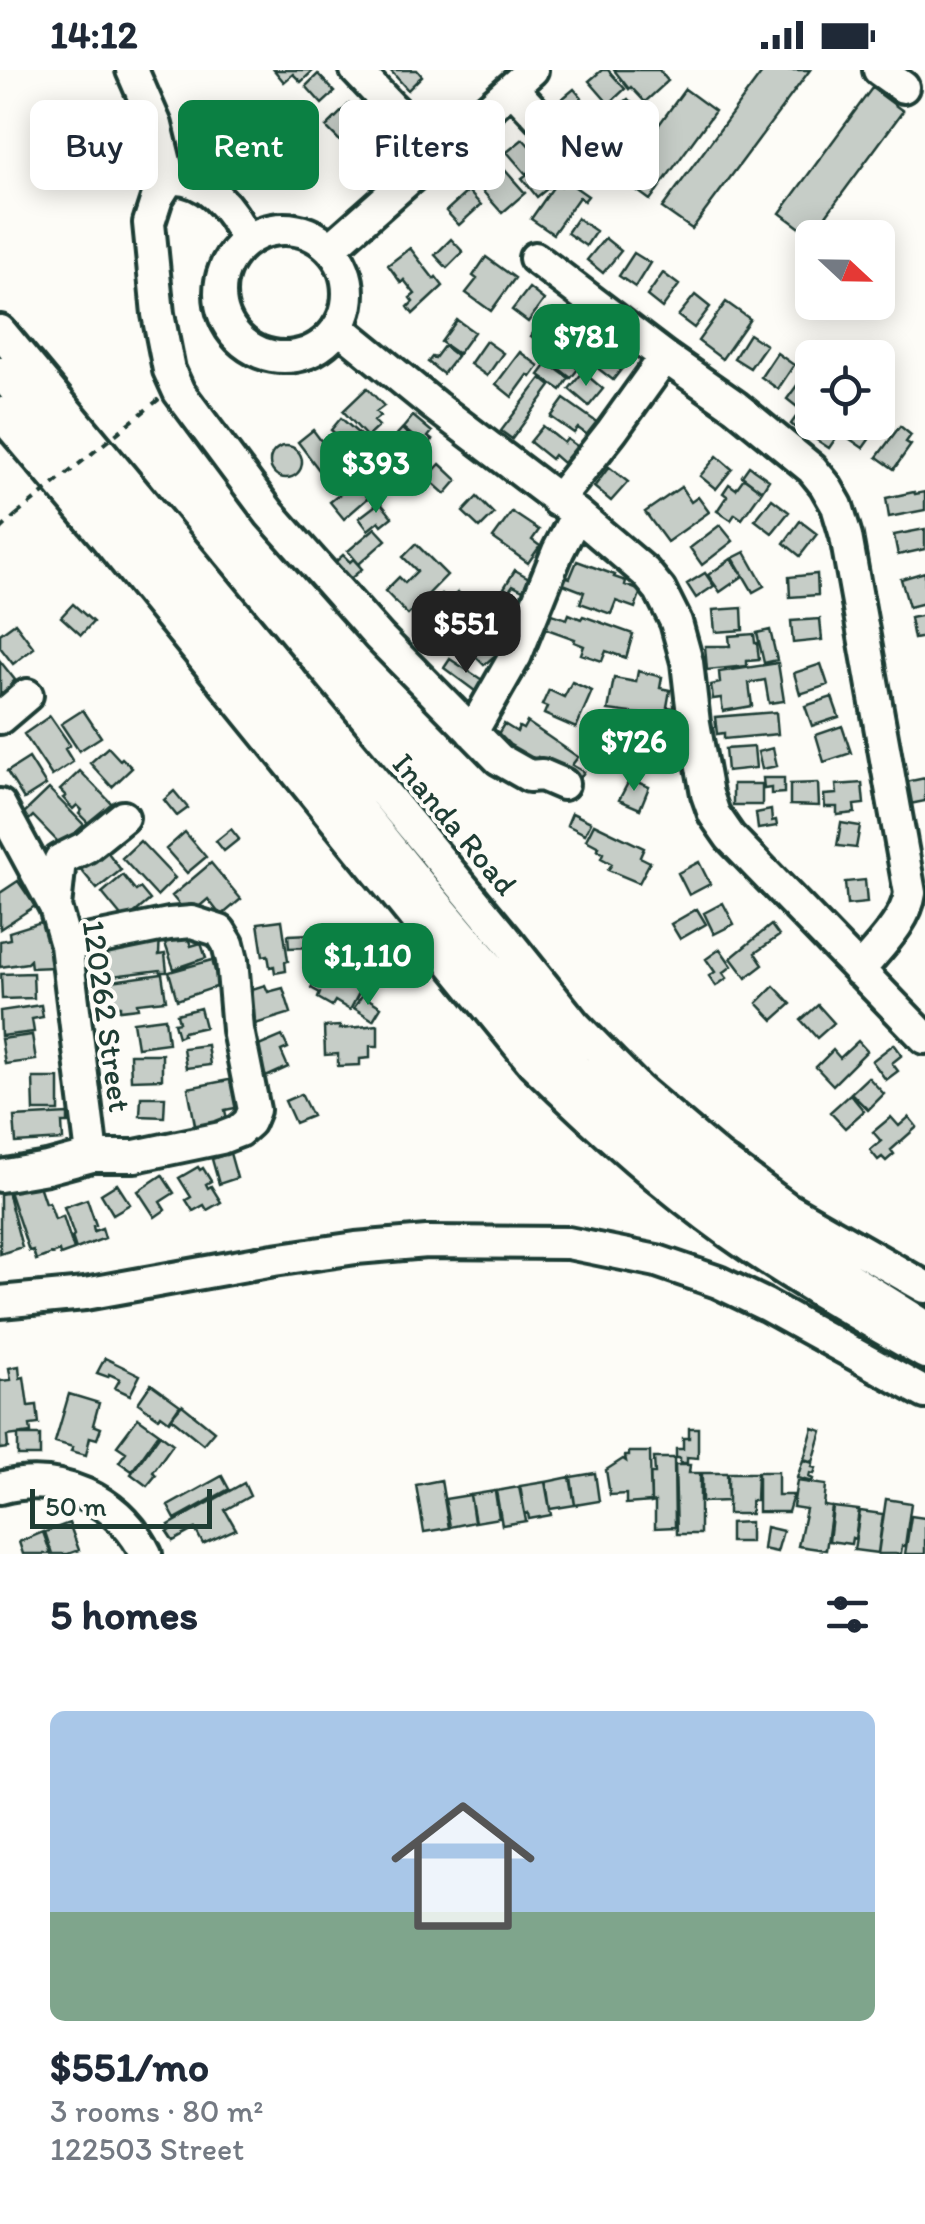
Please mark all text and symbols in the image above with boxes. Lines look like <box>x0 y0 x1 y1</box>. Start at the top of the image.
text: 14:12 <box>50 12 137 58</box>
chip: Buy <box>30 100 158 190</box>
chip: Rent <box>178 100 319 190</box>
chip: Filters <box>339 100 505 190</box>
chip: New <box>525 100 659 190</box>
north arrow <box>795 220 895 320</box>
map controls <box>795 220 895 440</box>
pin: $781 <box>527 304 645 389</box>
text: $781 <box>554 317 618 355</box>
button: locate <box>795 340 895 440</box>
pin: $393 <box>317 431 435 516</box>
text: $393 <box>342 444 410 482</box>
pin: $551 <box>407 591 525 676</box>
text: $551 <box>434 604 498 642</box>
pin: $726 <box>575 709 693 794</box>
text: $726 <box>601 722 667 760</box>
street label: Inanda Road <box>385 745 526 903</box>
street label: 120262 Street <box>75 917 139 1115</box>
pin: $1,110 <box>287 923 449 1008</box>
text: $1,110 <box>324 936 412 974</box>
scale bar <box>30 1484 212 1528</box>
text: 50 m <box>45 1489 107 1523</box>
icon: filters <box>820 1587 875 1642</box>
text: 5 homes <box>50 1589 198 1640</box>
icon: home <box>373 1776 553 1956</box>
text: $551/mo <box>50 2041 209 2092</box>
text: 3 rooms · 80 m² <box>50 2092 264 2130</box>
text: 122503 Street <box>50 2130 244 2168</box>

